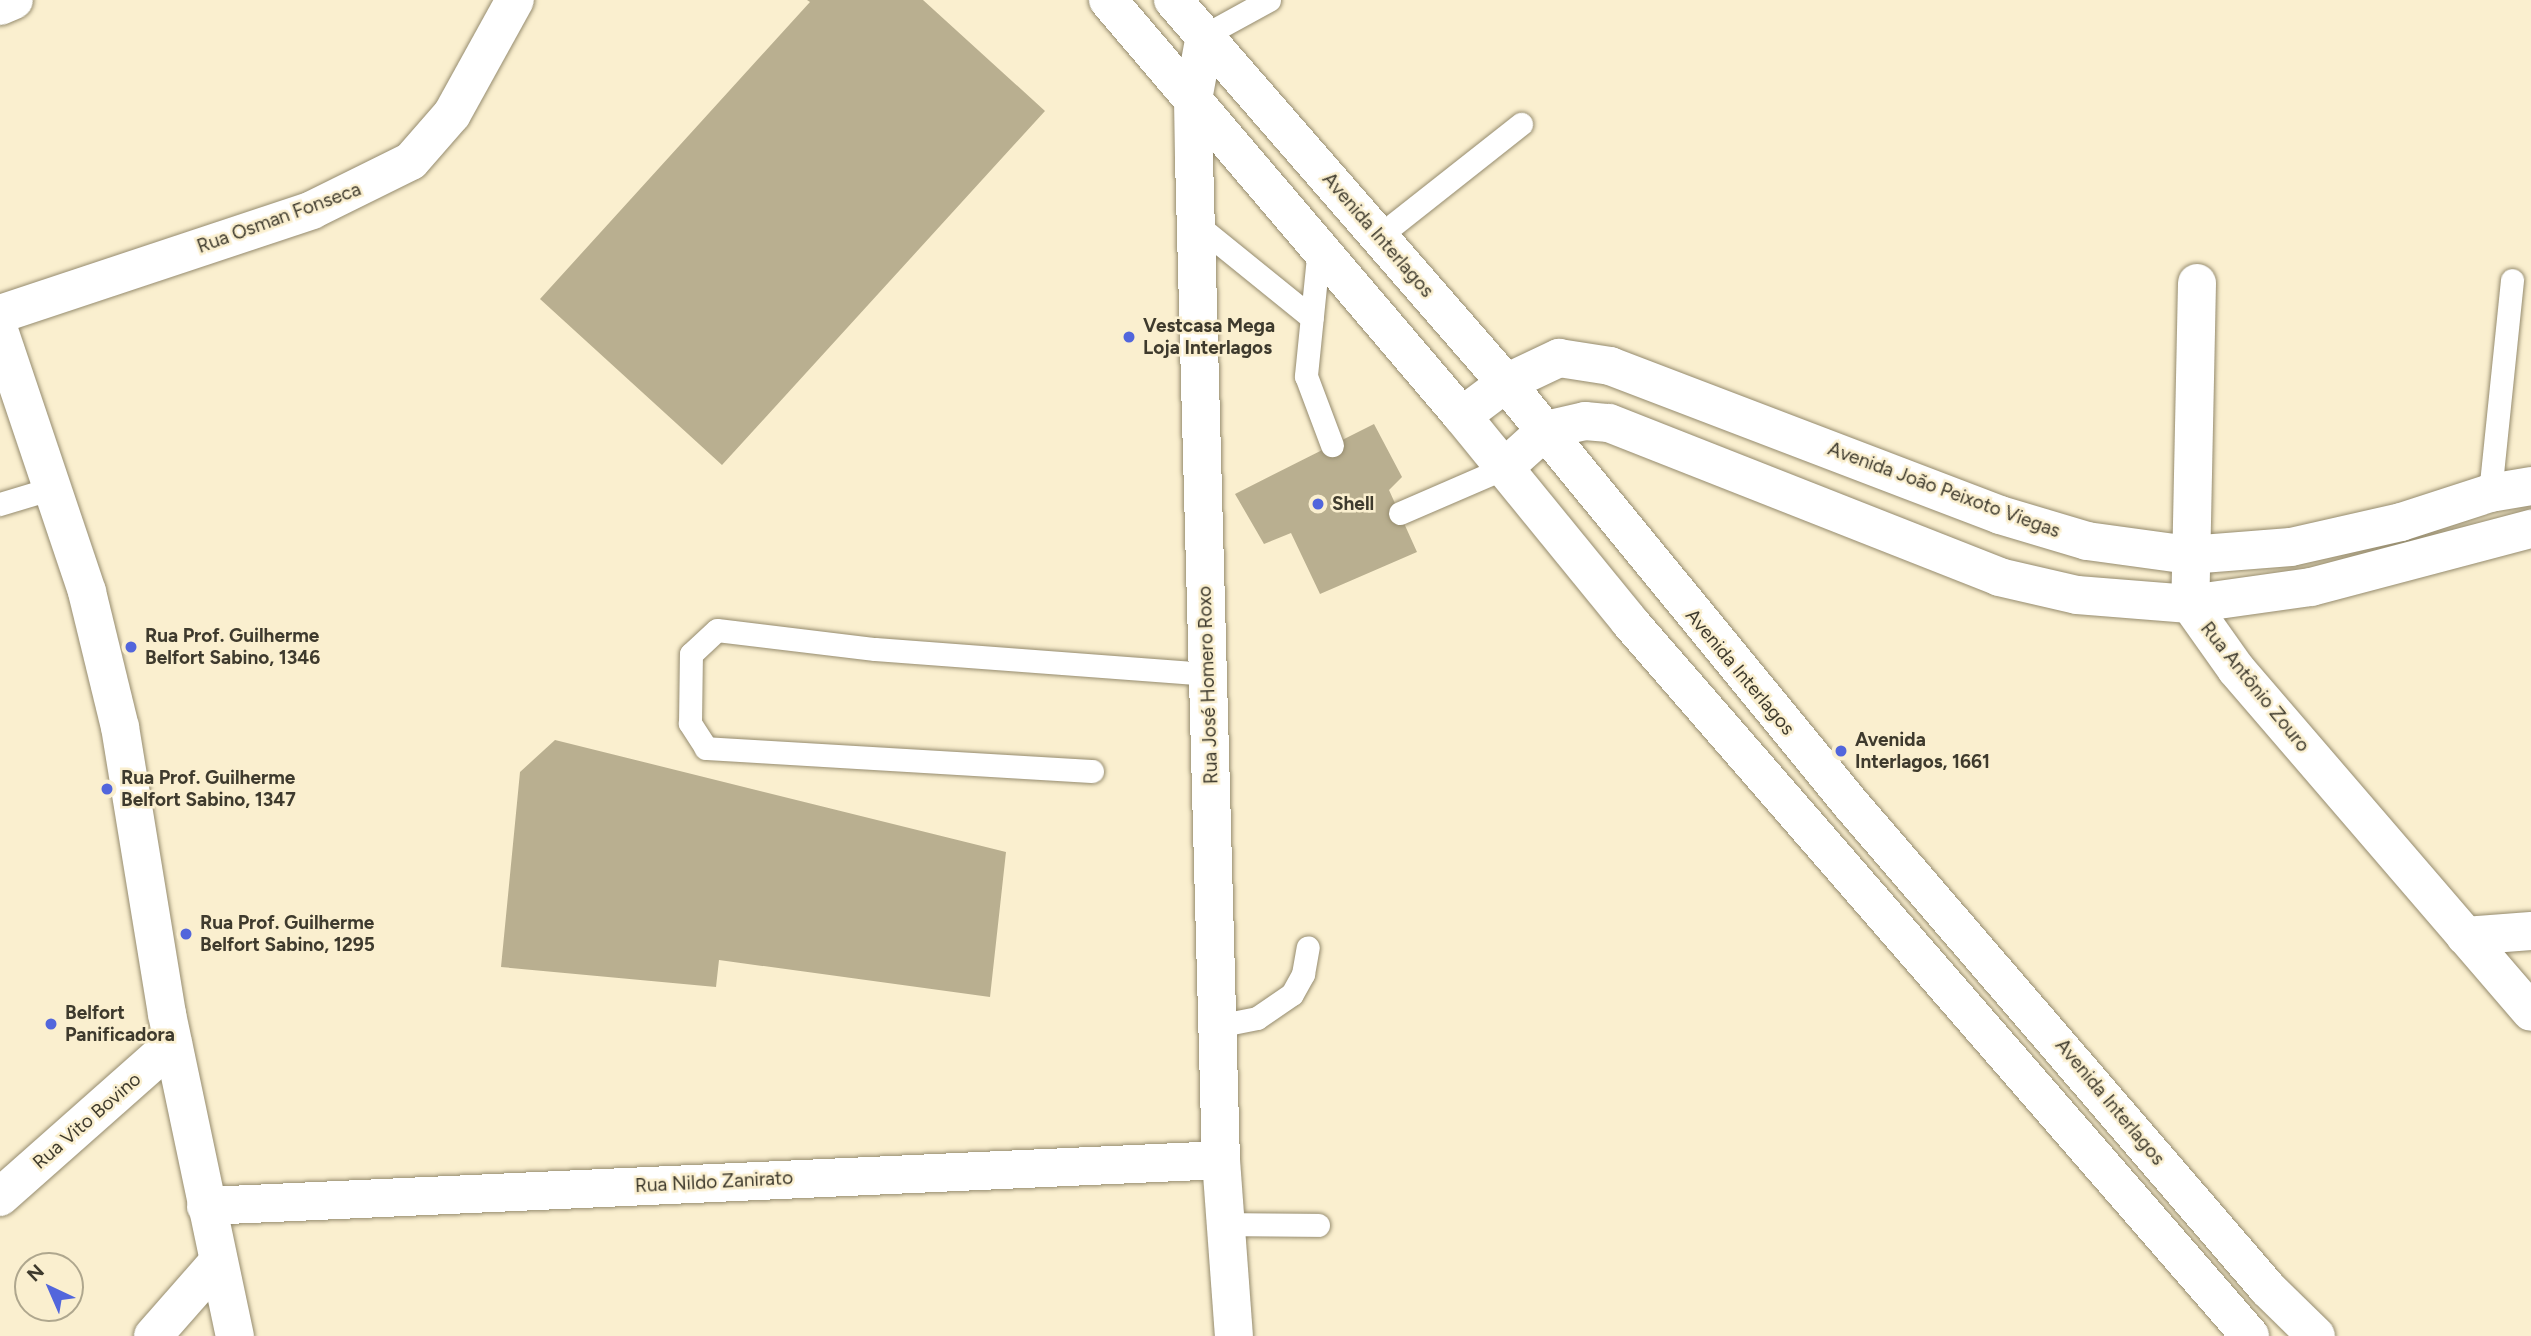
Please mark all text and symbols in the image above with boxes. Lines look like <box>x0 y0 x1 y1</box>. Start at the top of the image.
street label: Avenida Interlagos <box>1318 168 1438 302</box>
street label: Rua Osman Fonseca <box>194 178 364 258</box>
place label: Vestcasa Mega Loja Interlagos <box>1143 315 1275 359</box>
marker: Vestcasa Mega Loja Interlagos <box>1121 329 1137 345</box>
street label: Avenida João Peixoto Viegas <box>1825 437 2063 543</box>
place label: Shell <box>1332 493 1374 515</box>
marker: Shell <box>1310 496 1326 512</box>
street label: Rua José Homero Roxo <box>1193 585 1223 785</box>
street label: Avenida Interlagos <box>1681 604 1799 740</box>
street label: Rua Antônio Zouro <box>2196 617 2314 757</box>
place label: Rua Prof. Guilherme Belfort Sabino, 1346 <box>145 625 320 669</box>
marker: Rua Prof. Guilherme Belfort Sabino, 1346 <box>123 639 139 655</box>
place label: Avenida Interlagos, 1661 <box>1855 729 1990 773</box>
marker: Avenida Interlagos, 1661 <box>1833 743 1849 759</box>
place label: Rua Prof. Guilherme Belfort Sabino, 1347 <box>121 767 296 811</box>
marker: Rua Prof. Guilherme Belfort Sabino, 1347 <box>99 781 115 797</box>
place label: Rua Prof. Guilherme Belfort Sabino, 1295 <box>200 912 375 956</box>
marker: Rua Prof. Guilherme Belfort Sabino, 1295 <box>178 926 194 942</box>
place label: Belfort Panificadora <box>65 1002 175 1046</box>
marker: Belfort Panificadora <box>43 1016 59 1032</box>
street label: Avenida Interlagos <box>2051 1034 2169 1170</box>
street label: Rua Vito Bovino <box>28 1068 146 1174</box>
street label: Rua Nildo Zanirato <box>634 1166 794 1198</box>
north arrow <box>14 1252 84 1322</box>
text: N <box>22 1260 49 1286</box>

